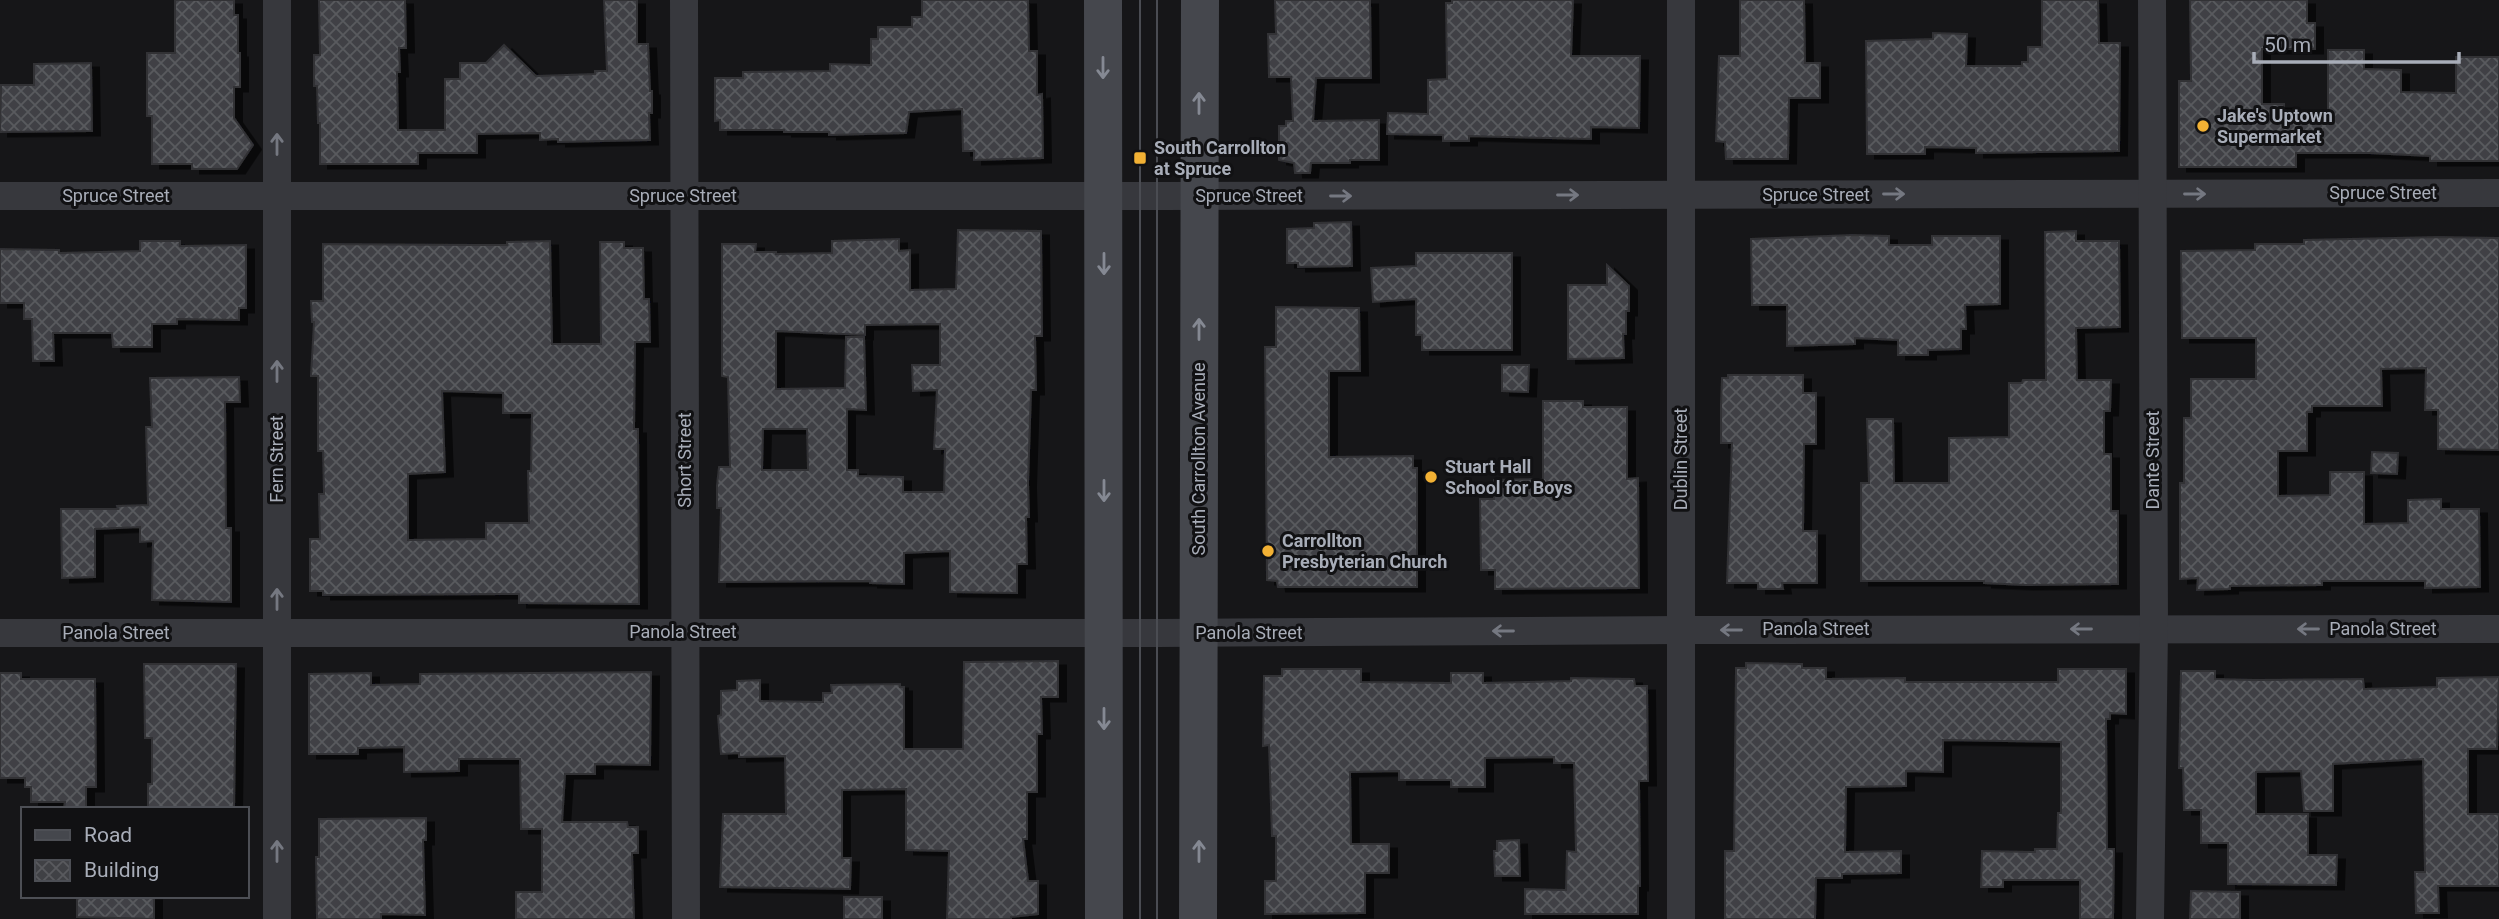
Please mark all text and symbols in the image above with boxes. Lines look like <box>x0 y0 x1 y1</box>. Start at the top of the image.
scale bar <box>2254 21 2459 65</box>
text: 50 m <box>2264 33 2311 57</box>
one-way arrow <box>1097 56 1110 79</box>
one-way arrow <box>1192 92 1206 115</box>
place label: Jake's Uptown Supermarket <box>2217 105 2333 147</box>
marker: Jake's Uptown Supermarket <box>2195 118 2211 134</box>
one-way arrow <box>270 133 284 156</box>
place label: South Carrollton at Spruce <box>1154 137 1286 179</box>
marker: South Carrollton at Spruce <box>1132 150 1148 166</box>
street label: Spruce Street <box>2329 182 2437 203</box>
street label: Spruce Street <box>1762 184 1870 205</box>
street label: Spruce Street <box>62 185 170 206</box>
street label: Spruce Street <box>629 185 737 206</box>
street label: Spruce Street <box>1195 185 1303 206</box>
one-way arrow <box>1882 187 1905 201</box>
one-way arrow <box>2183 187 2206 201</box>
one-way arrow <box>1557 188 1580 202</box>
one-way arrow <box>1329 189 1352 202</box>
one-way arrow <box>1097 252 1111 275</box>
one-way arrow <box>1192 318 1206 341</box>
one-way arrow <box>270 360 284 383</box>
street label: South Carrollton Avenue <box>1188 363 1209 555</box>
street label: Dublin Street <box>1670 408 1691 510</box>
street label: Dante Street <box>2142 410 2163 509</box>
street label: Short Street <box>674 412 695 508</box>
street label: Fern Street <box>266 415 287 503</box>
place label: Stuart Hall School for Boys <box>1445 456 1573 498</box>
marker: Stuart Hall School for Boys <box>1423 469 1439 485</box>
one-way arrow <box>1097 480 1111 503</box>
place label: Carrollton Presbyterian Church <box>1282 530 1447 572</box>
marker: Carrollton Presbyterian Church <box>1260 543 1276 559</box>
one-way arrow <box>270 588 284 611</box>
street label: Panola Street <box>1762 618 1870 639</box>
street label: Panola Street <box>2329 618 2437 639</box>
street label: Panola Street <box>629 621 737 642</box>
street label: Panola Street <box>62 622 170 643</box>
street label: Panola Street <box>1195 622 1303 643</box>
one-way arrow <box>2070 622 2093 636</box>
one-way arrow <box>2297 622 2320 636</box>
one-way arrow <box>1720 623 1743 636</box>
one-way arrow <box>1492 624 1515 638</box>
one-way arrow <box>1097 707 1111 730</box>
legend <box>21 807 248 898</box>
text: Road <box>84 823 132 847</box>
one-way arrow <box>270 840 284 863</box>
one-way arrow <box>1192 840 1206 863</box>
text: Building <box>84 858 159 882</box>

